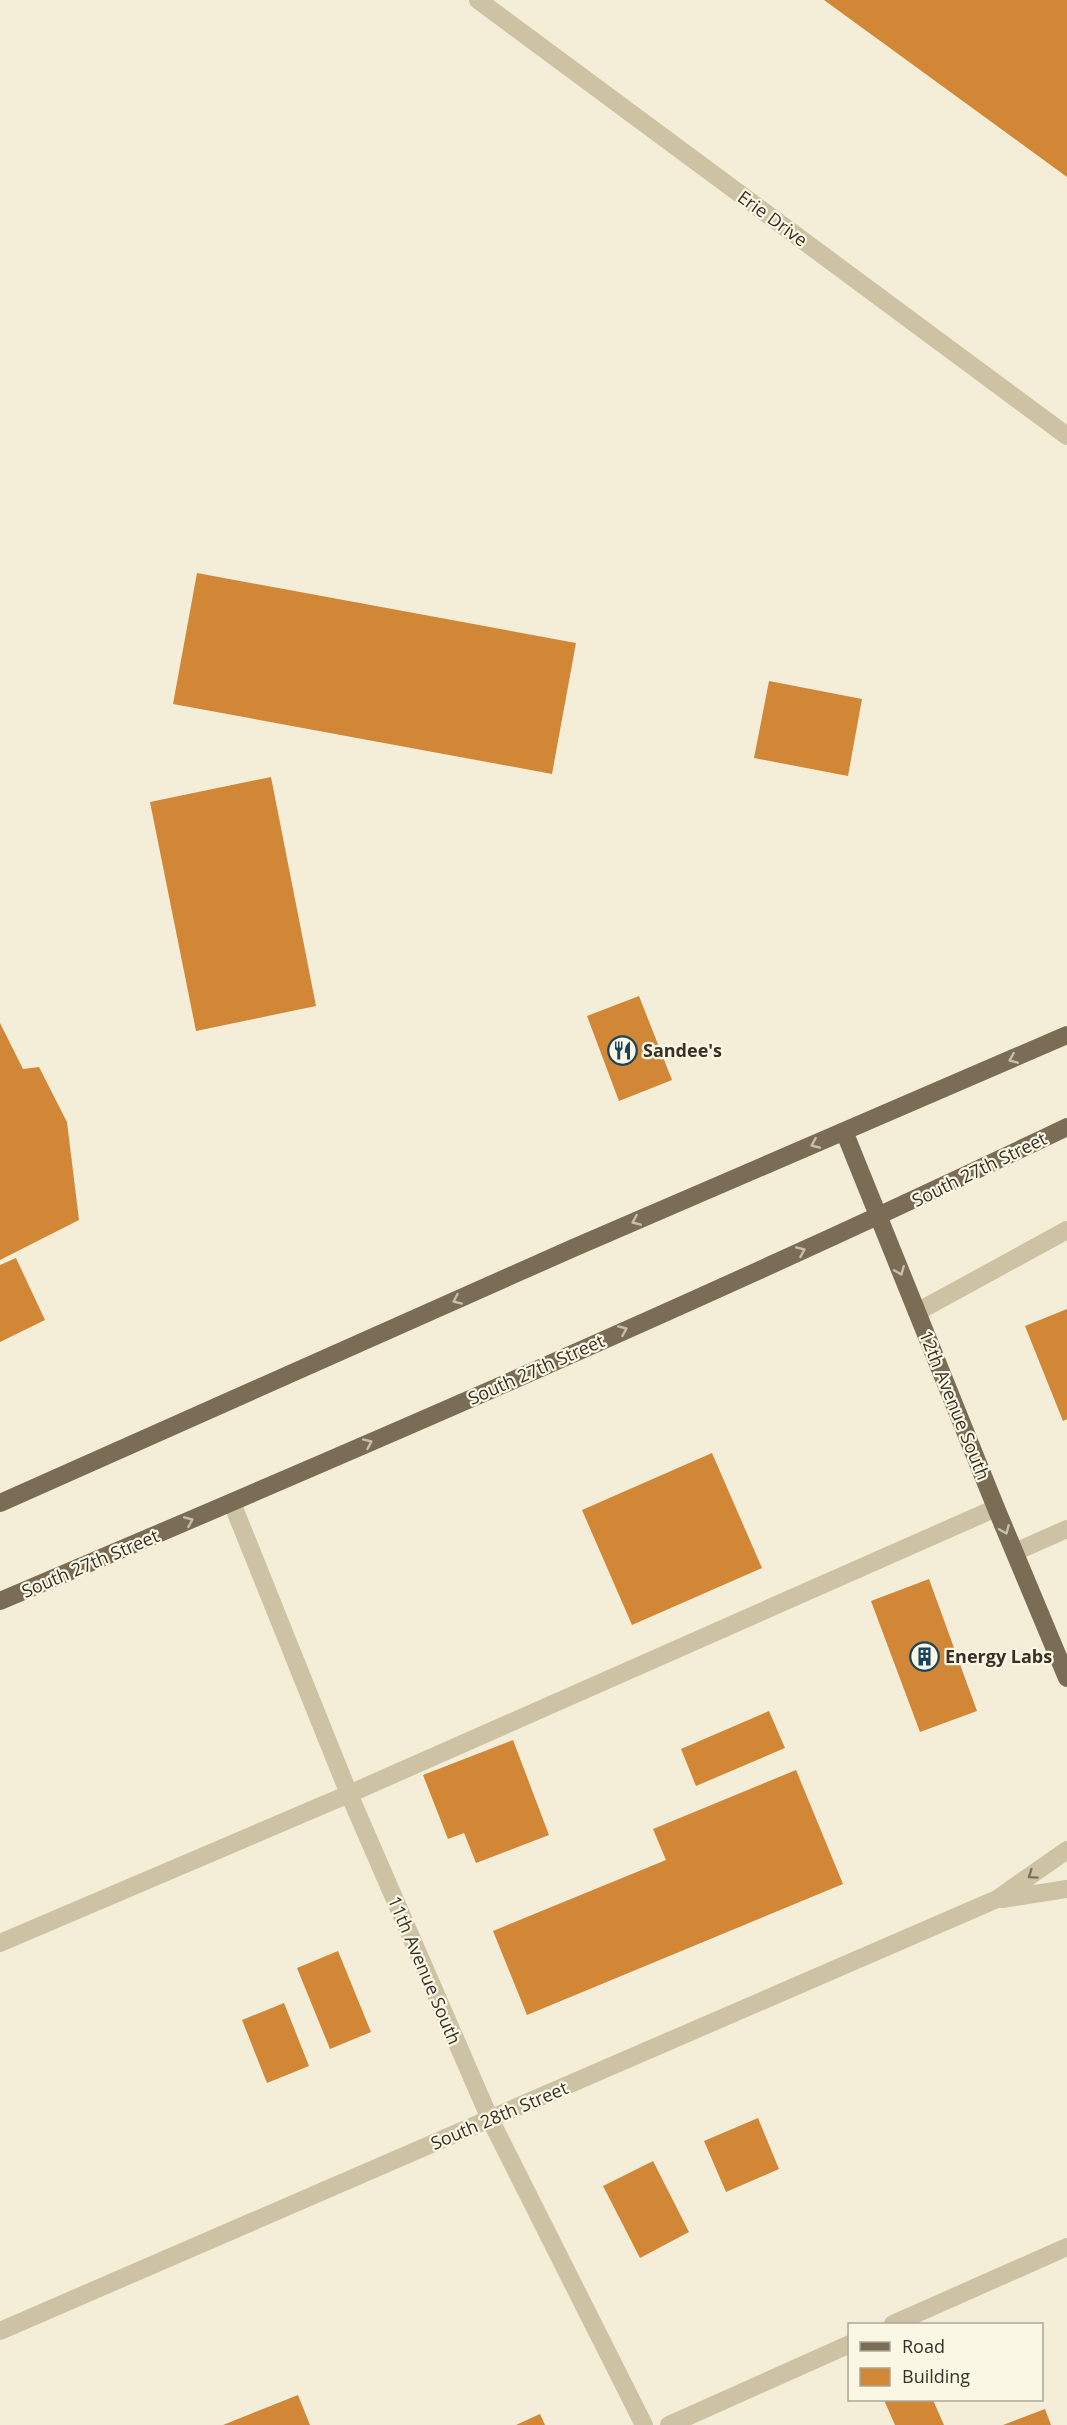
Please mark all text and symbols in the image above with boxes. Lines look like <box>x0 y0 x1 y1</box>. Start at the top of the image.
street label: Erie Drive <box>733 185 813 251</box>
restaurant icon: Sandee's <box>606 1034 638 1066</box>
place label: Sandee's <box>643 1038 722 1062</box>
one-way arrow <box>1009 1051 1020 1063</box>
street label: South 27th Street <box>908 1126 1050 1212</box>
one-way arrow <box>810 1137 821 1149</box>
one-way arrow <box>631 1214 642 1226</box>
one-way arrow <box>795 1246 806 1258</box>
one-way arrow <box>893 1265 905 1276</box>
one-way arrow <box>453 1292 464 1304</box>
one-way arrow <box>617 1325 628 1337</box>
street label: 12th Avenue South <box>914 1327 996 1483</box>
street label: South 27th Street <box>464 1328 608 1410</box>
one-way arrow <box>361 1438 372 1450</box>
one-way arrow <box>183 1516 194 1528</box>
street label: South 27th Street <box>18 1523 162 1603</box>
one-way arrow <box>998 1523 1010 1534</box>
building icon: Energy Labs <box>908 1640 940 1672</box>
place label: Energy Labs <box>945 1644 1052 1668</box>
one-way arrow <box>1028 1868 1039 1879</box>
street label: 11th Avenue South <box>383 1892 467 2048</box>
street label: South 28th Street <box>427 2075 571 2155</box>
legend <box>848 2323 1043 2401</box>
text: Road <box>902 2334 945 2358</box>
text: Building <box>902 2364 970 2388</box>

